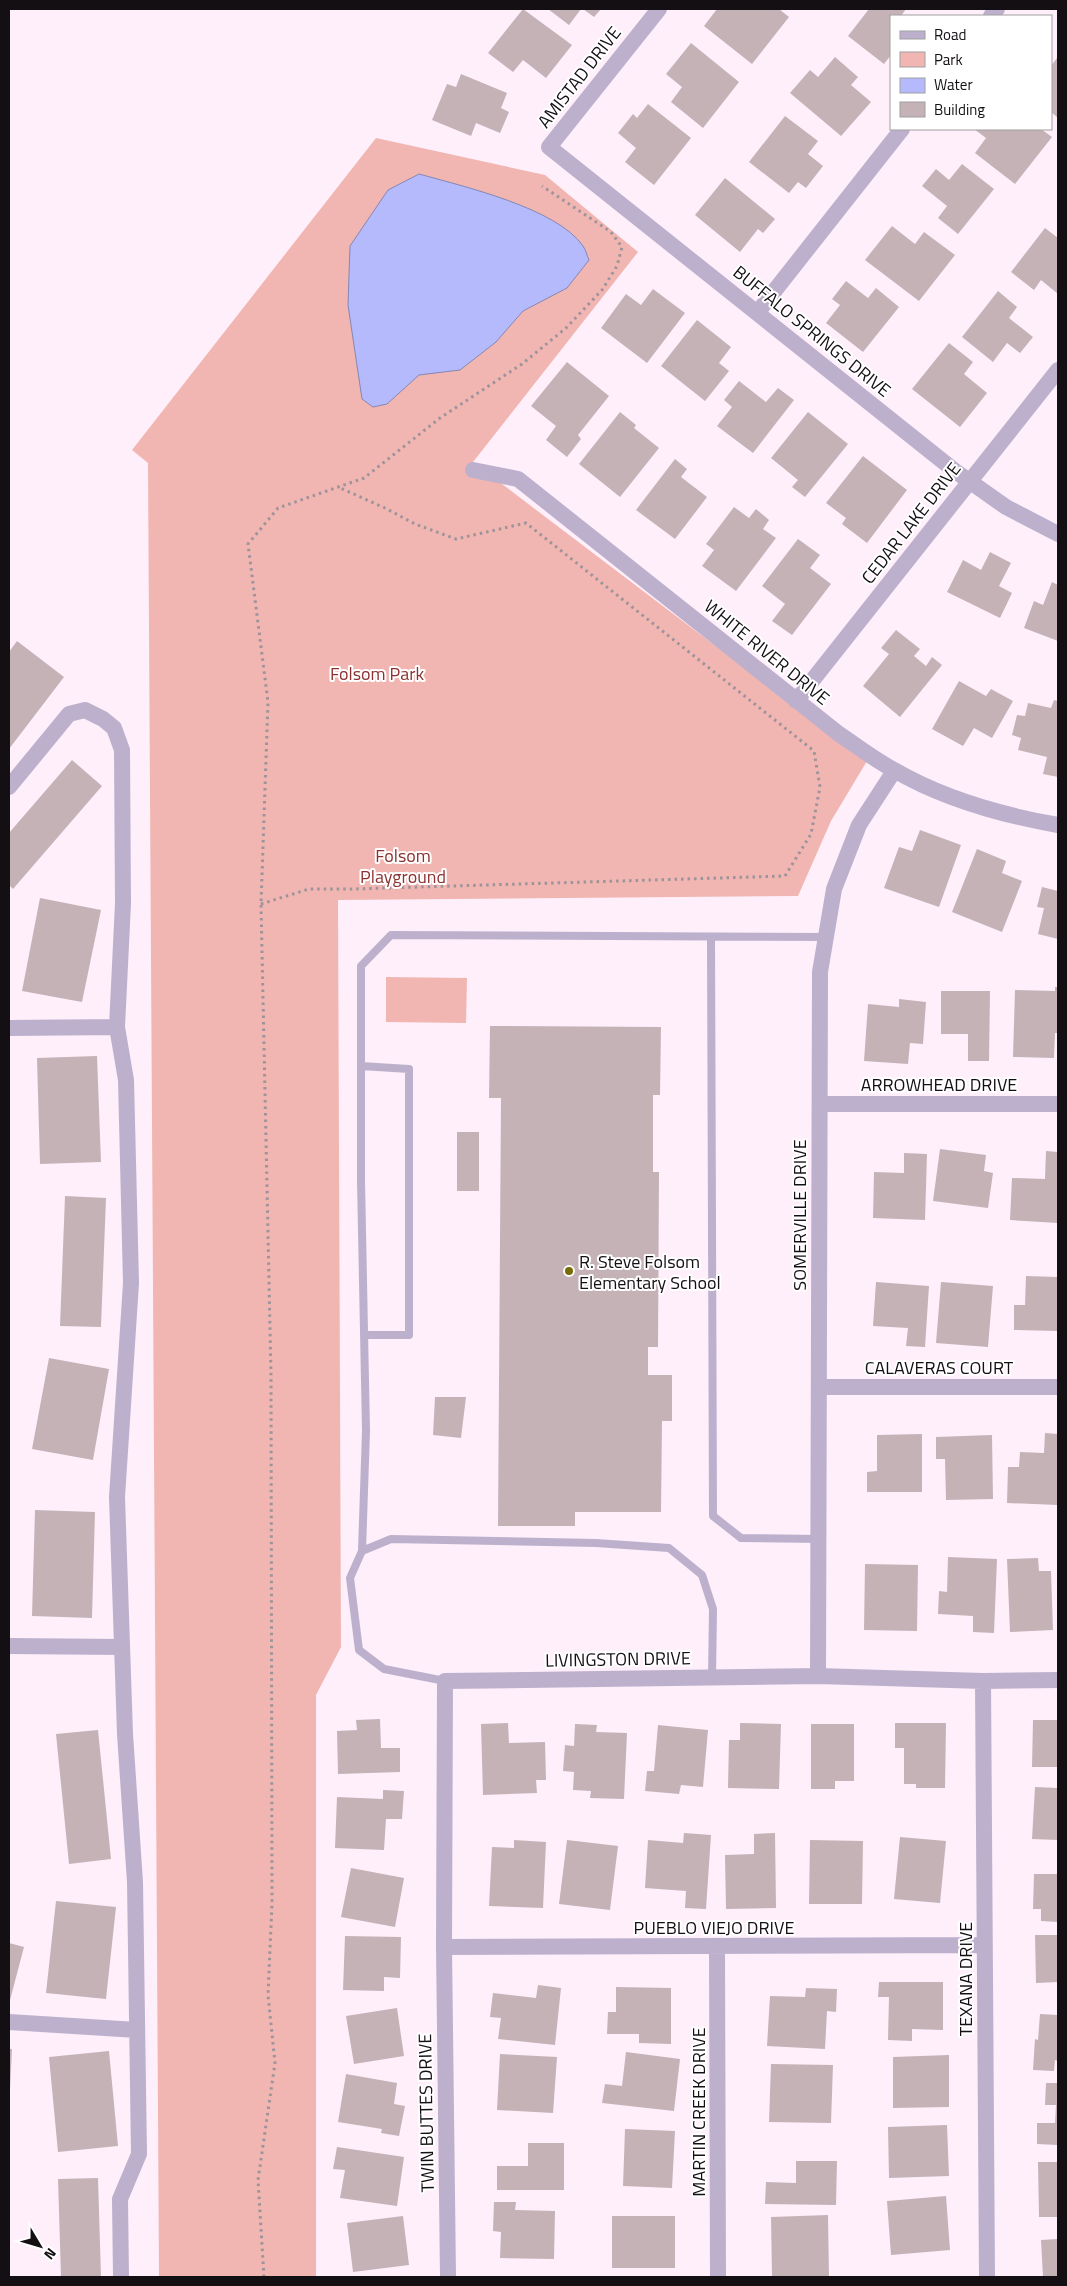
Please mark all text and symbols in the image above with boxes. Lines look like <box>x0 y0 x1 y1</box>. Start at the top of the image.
legend <box>890 15 1052 130</box>
street label: AMISTAD DRIVE <box>531 20 627 134</box>
text: Road <box>934 23 966 46</box>
text: Park <box>934 48 963 71</box>
text: Water <box>934 73 973 96</box>
text: Building <box>934 98 985 121</box>
street label: BUFFALO SPRINGS DRIVE <box>727 259 897 403</box>
street label: CEDAR LAKE DRIVE <box>855 456 967 590</box>
street label: WHITE RIVER DRIVE <box>698 593 836 711</box>
park label: Folsom Park <box>330 660 424 687</box>
park label: Folsom Playground <box>360 842 446 890</box>
street label: ARROWHEAD DRIVE <box>861 1071 1017 1098</box>
street label: SOMERVILLE DRIVE <box>786 1139 813 1291</box>
place label: R. Steve Folsom Elementary School <box>579 1248 721 1296</box>
marker: R. Steve Folsom Elementary School <box>563 1265 575 1277</box>
street label: CALAVERAS COURT <box>865 1354 1014 1381</box>
street label: LIVINGSTON DRIVE <box>545 1644 691 1674</box>
street label: PUEBLO VIEJO DRIVE <box>634 1914 794 1941</box>
street label: TEXANA DRIVE <box>952 1922 979 2036</box>
street label: MARTIN CREEK DRIVE <box>685 2027 712 2197</box>
street label: TWIN BUTTES DRIVE <box>411 2033 441 2193</box>
north arrow <box>15 2221 65 2271</box>
text: N <box>39 2244 62 2265</box>

